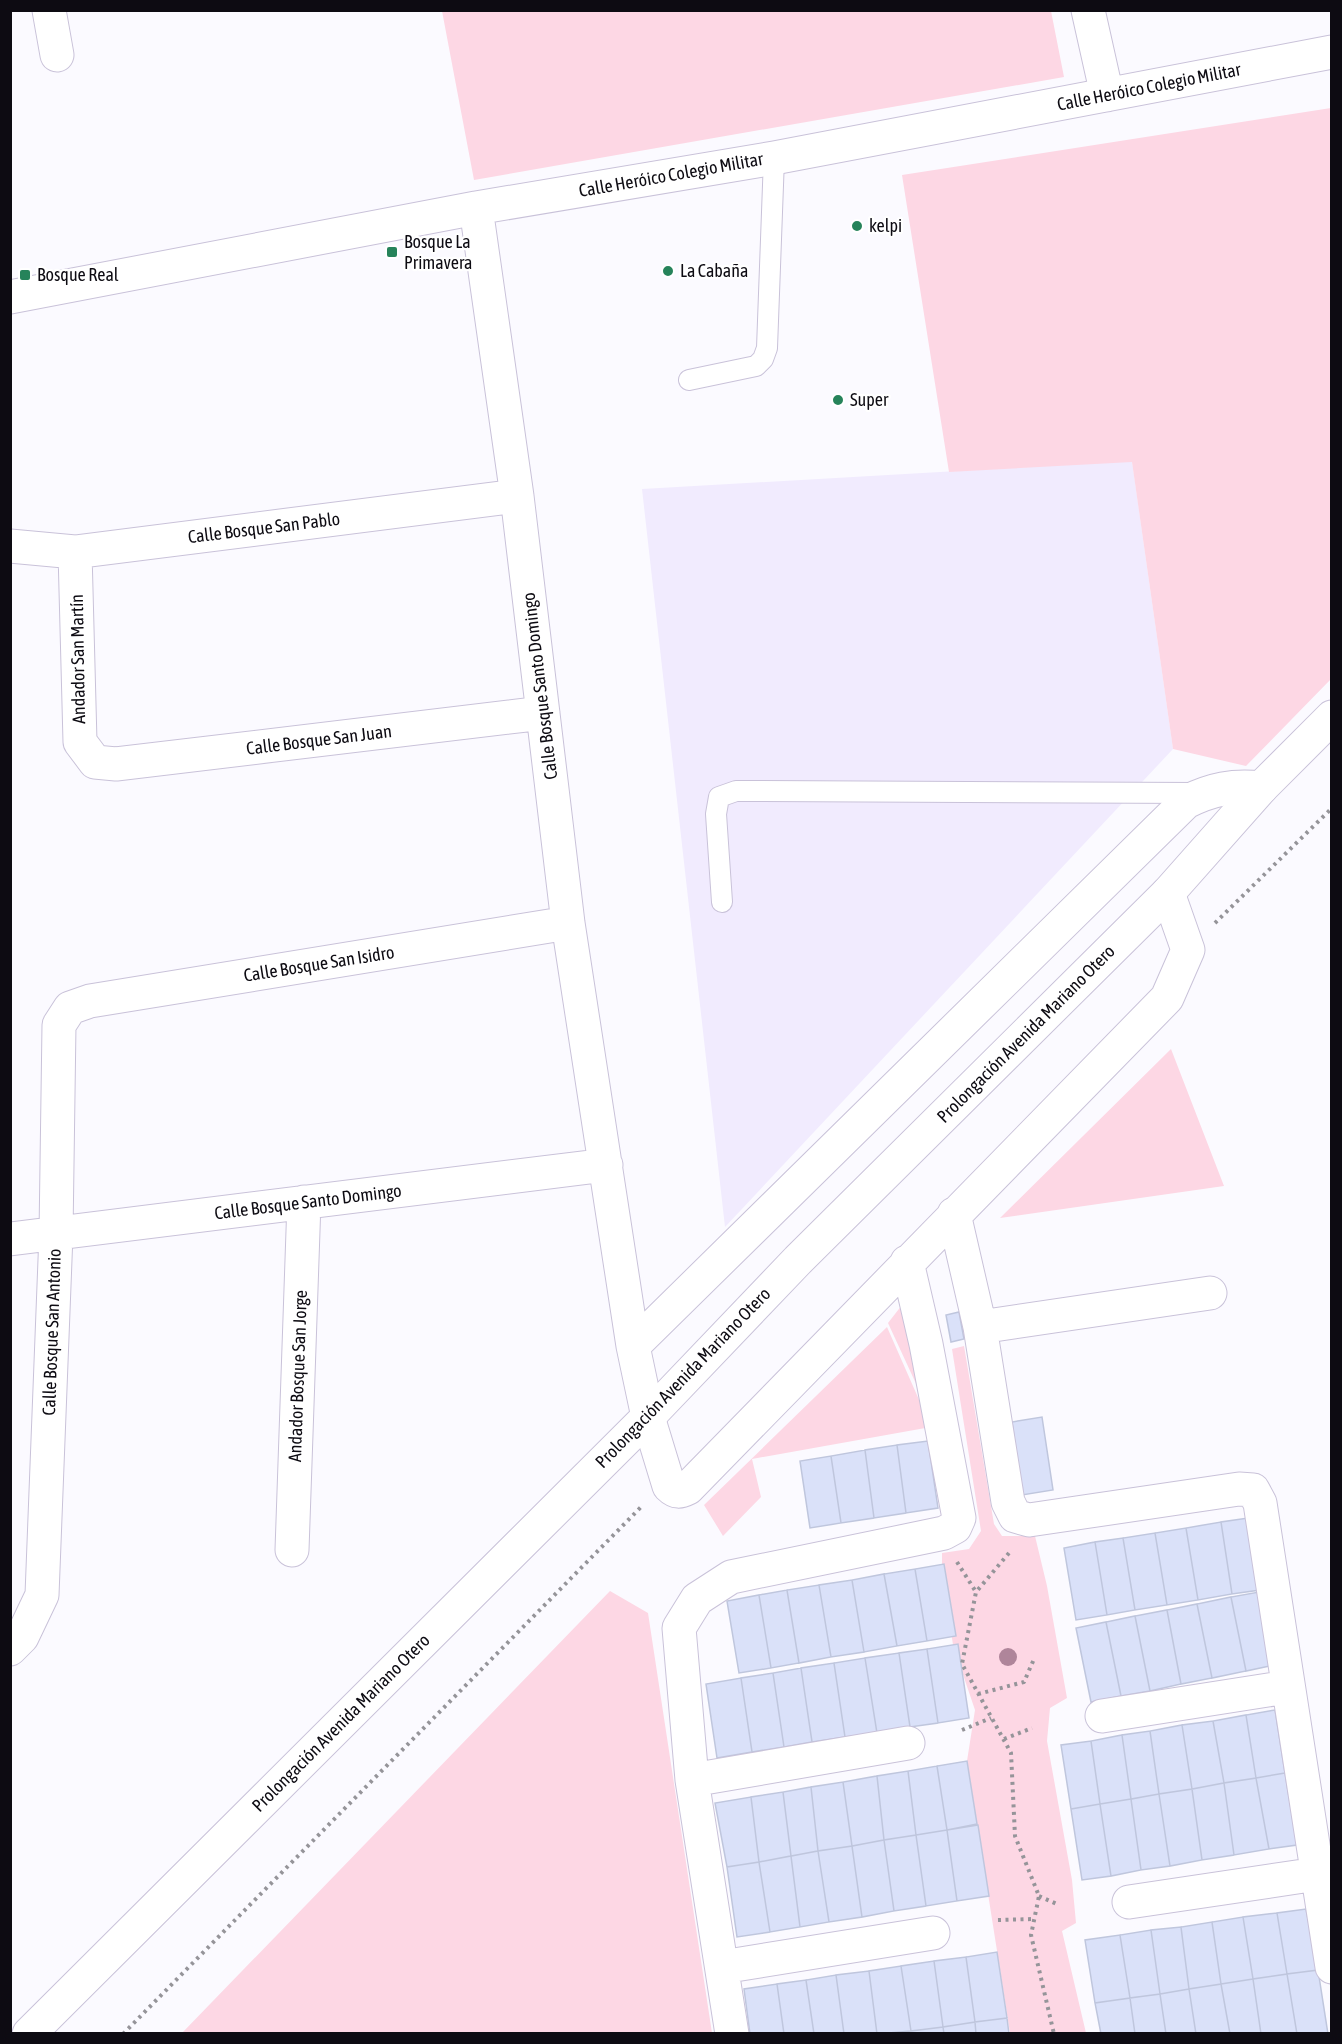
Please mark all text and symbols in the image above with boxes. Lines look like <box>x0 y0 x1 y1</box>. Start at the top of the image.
street label: Calle Heróico Colegio Militar <box>1055 58 1243 115</box>
street label: Calle Heróico Colegio Militar <box>577 148 765 201</box>
place label: kelpi <box>869 215 902 236</box>
marker: kelpi <box>850 219 864 233</box>
place label: Bosque La Primavera <box>404 231 472 273</box>
marker: Bosque La Primavera <box>385 245 399 259</box>
place label: La Cabaña <box>680 260 748 281</box>
place label: Bosque Real <box>37 264 119 285</box>
marker: La Cabaña <box>661 264 675 278</box>
marker: Bosque Real <box>18 268 32 282</box>
place label: Super <box>850 389 889 410</box>
marker: Super <box>831 393 845 407</box>
street label: Calle Bosque San Pablo <box>187 508 341 547</box>
street label: Calle Bosque Santo Domingo <box>518 591 561 781</box>
street label: Andador San Martín <box>66 594 89 724</box>
street label: Calle Bosque San Juan <box>245 720 393 759</box>
street label: Calle Bosque San Isidro <box>242 941 396 986</box>
street label: Prolongación Avenida Mariano Otero <box>933 941 1119 1127</box>
street label: Calle Bosque Santo Domingo <box>213 1180 403 1223</box>
street label: Calle Bosque San Antonio <box>38 1248 65 1416</box>
street label: Prolongación Avenida Mariano Otero <box>591 1283 774 1472</box>
street label: Andador Bosque San Jorge <box>284 1290 311 1462</box>
street label: Prolongación Avenida Mariano Otero <box>248 1630 434 1816</box>

